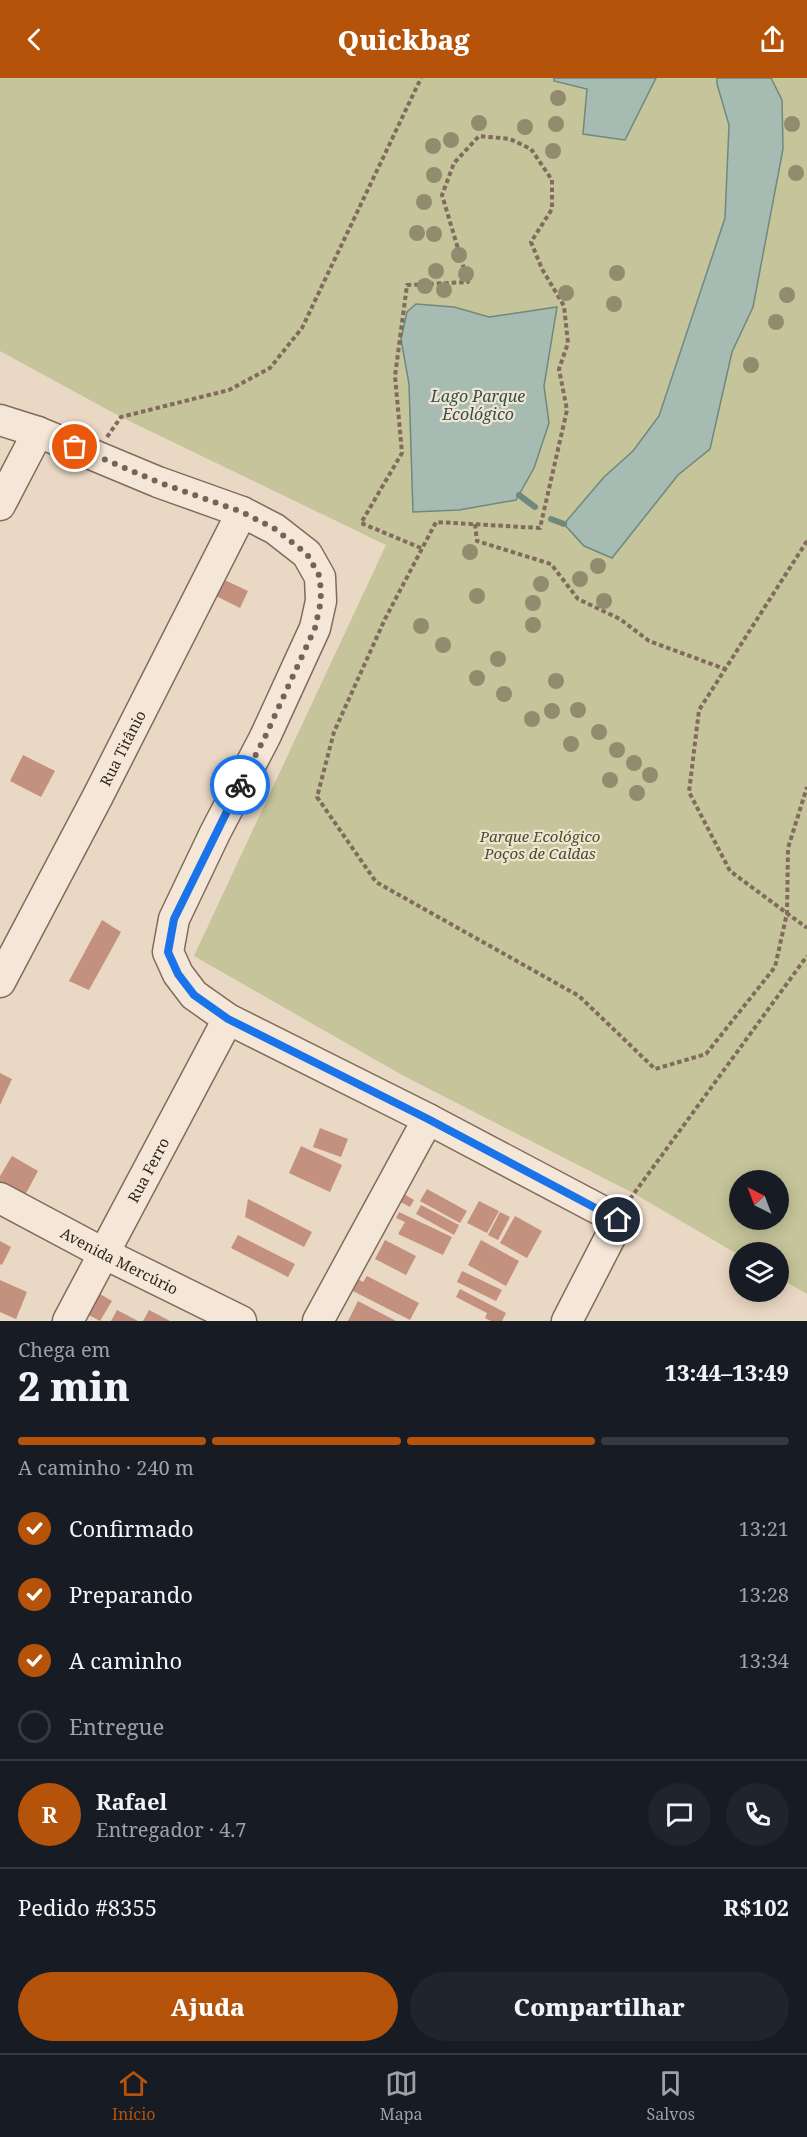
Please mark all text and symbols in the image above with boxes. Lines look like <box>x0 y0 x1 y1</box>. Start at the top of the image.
text: Quickbag <box>337 21 470 58</box>
icon: back <box>18 23 51 56</box>
icon: share <box>756 23 789 56</box>
water label: Lago Parque Ecológico <box>430 385 525 425</box>
pin <box>49 421 100 472</box>
icon: bag <box>58 430 91 463</box>
street label: Rua Titânio <box>95 707 150 789</box>
courier <box>210 755 270 815</box>
icon: bike <box>224 769 257 802</box>
park label: Parque Ecológico Poços de Caldas <box>479 826 600 863</box>
street label: Rua Ferro <box>123 1134 173 1206</box>
north arrow <box>729 1170 789 1230</box>
map controls <box>729 1170 789 1302</box>
pin <box>592 1194 643 1245</box>
icon: home <box>601 1203 634 1236</box>
street label: Avenida Mercúrio <box>57 1222 182 1299</box>
button: layers <box>729 1242 789 1302</box>
text: Chega em <box>18 1336 111 1363</box>
text: 13:44–13:49 <box>665 1357 789 1387</box>
text: 2 min <box>18 1359 130 1412</box>
text: A caminho · 240 m <box>18 1454 194 1481</box>
icon: check <box>18 1512 51 1545</box>
text: Confirmado <box>69 1513 194 1543</box>
text: 13:21 <box>739 1515 789 1542</box>
icon: check <box>18 1578 51 1611</box>
text: Preparando <box>69 1579 193 1609</box>
text: 13:28 <box>739 1581 789 1608</box>
icon: check <box>18 1644 51 1677</box>
text: A caminho <box>69 1645 182 1675</box>
text: 13:34 <box>739 1647 789 1674</box>
text: Entregue <box>69 1711 164 1741</box>
button: chat <box>648 1783 711 1846</box>
button: phone <box>726 1783 789 1846</box>
text: Rafael <box>96 1786 167 1816</box>
text: R <box>42 1799 57 1829</box>
text: Entregador · 4.7 <box>96 1816 247 1843</box>
text: Pedido #8355 <box>18 1892 157 1922</box>
text: R$102 <box>724 1892 789 1922</box>
button: Ajuda <box>18 1972 398 2041</box>
button: Compartilhar <box>410 1972 789 2041</box>
tab: Início <box>112 2067 156 2125</box>
tab: Mapa <box>380 2067 423 2125</box>
tab: Salvos <box>647 2067 695 2125</box>

